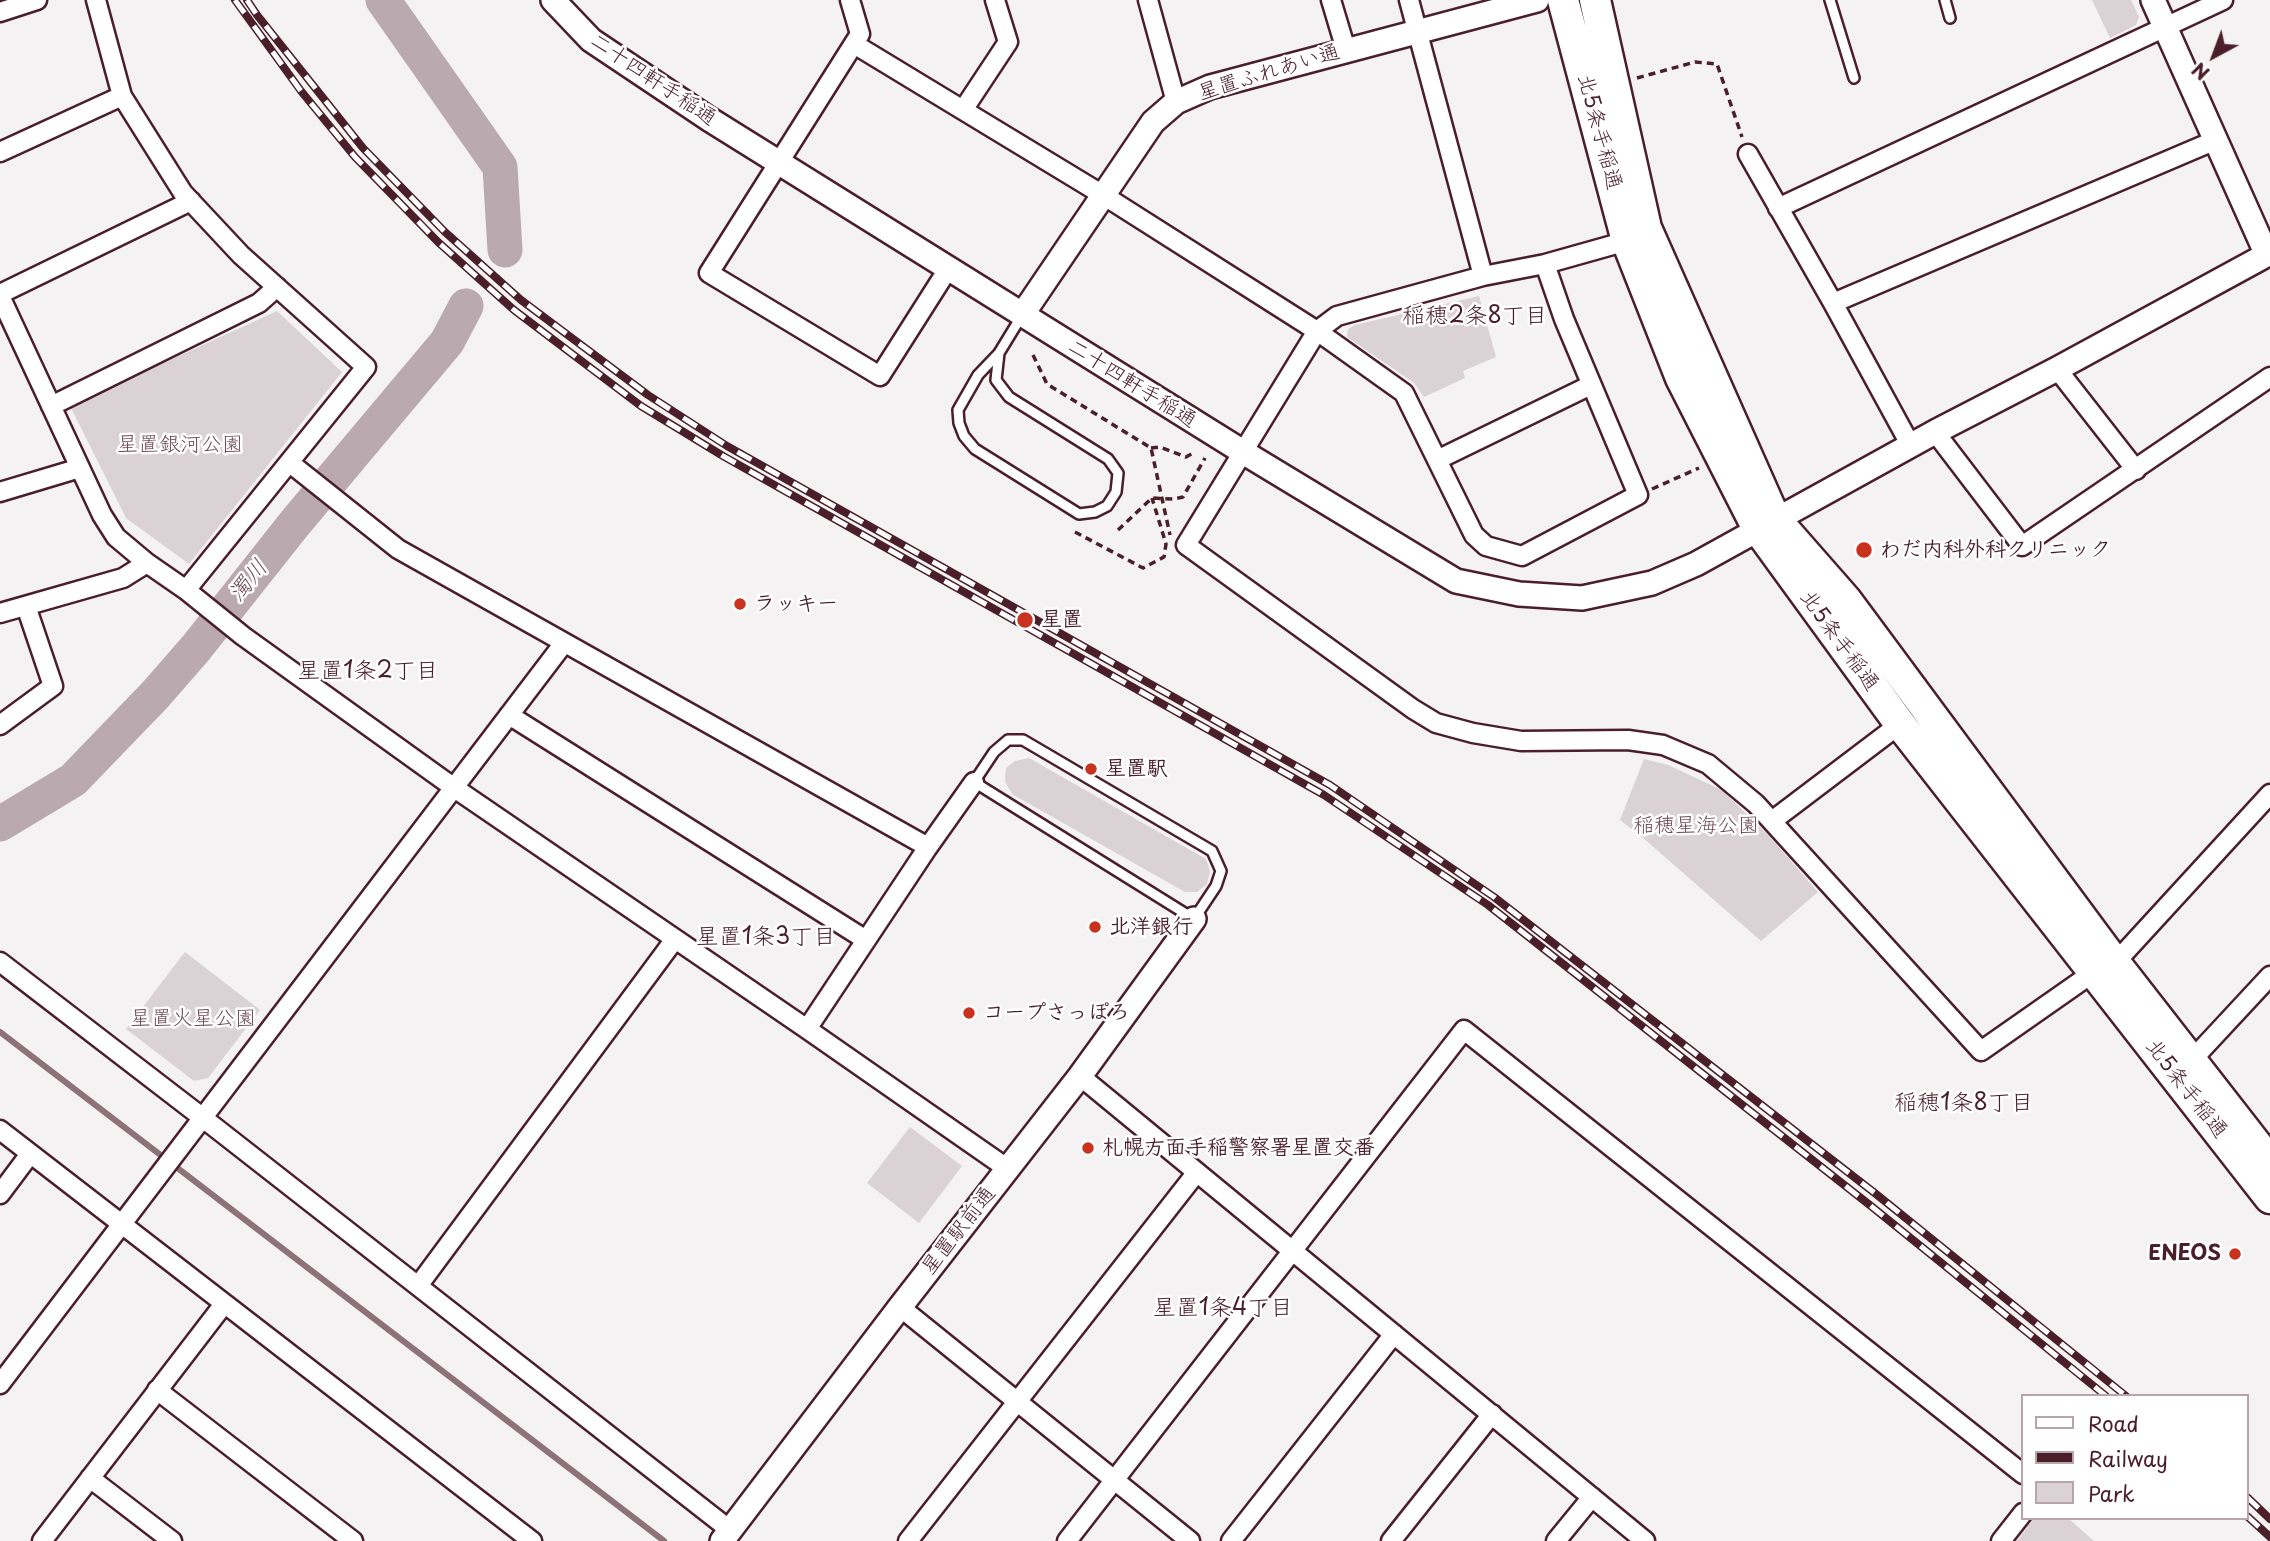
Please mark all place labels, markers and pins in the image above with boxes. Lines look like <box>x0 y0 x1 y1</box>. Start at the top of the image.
place label: わだ内科外科クリニック <box>1880 537 2111 563</box>
marker: わだ内科外科クリニック <box>1854 540 1874 560</box>
place label: ラッキー <box>754 591 838 617</box>
marker: ラッキー <box>732 596 748 612</box>
place label: 星置 <box>1041 607 1083 633</box>
marker: 星置 <box>1015 610 1035 630</box>
place label: 星置駅 <box>1105 756 1168 782</box>
marker: 星置駅 <box>1083 761 1099 777</box>
place label: 北洋銀行 <box>1109 914 1193 940</box>
marker: 北洋銀行 <box>1087 919 1103 935</box>
place label: コープさっぽろ <box>983 1000 1130 1026</box>
marker: コープさっぽろ <box>961 1005 977 1021</box>
place label: 札幌方面手稲警察署星置交番 <box>1102 1135 1375 1161</box>
marker: 札幌方面手稲警察署星置交番 <box>1080 1140 1096 1156</box>
place label: ENEOS <box>2148 1241 2221 1267</box>
marker: ENEOS <box>2227 1246 2243 1262</box>

